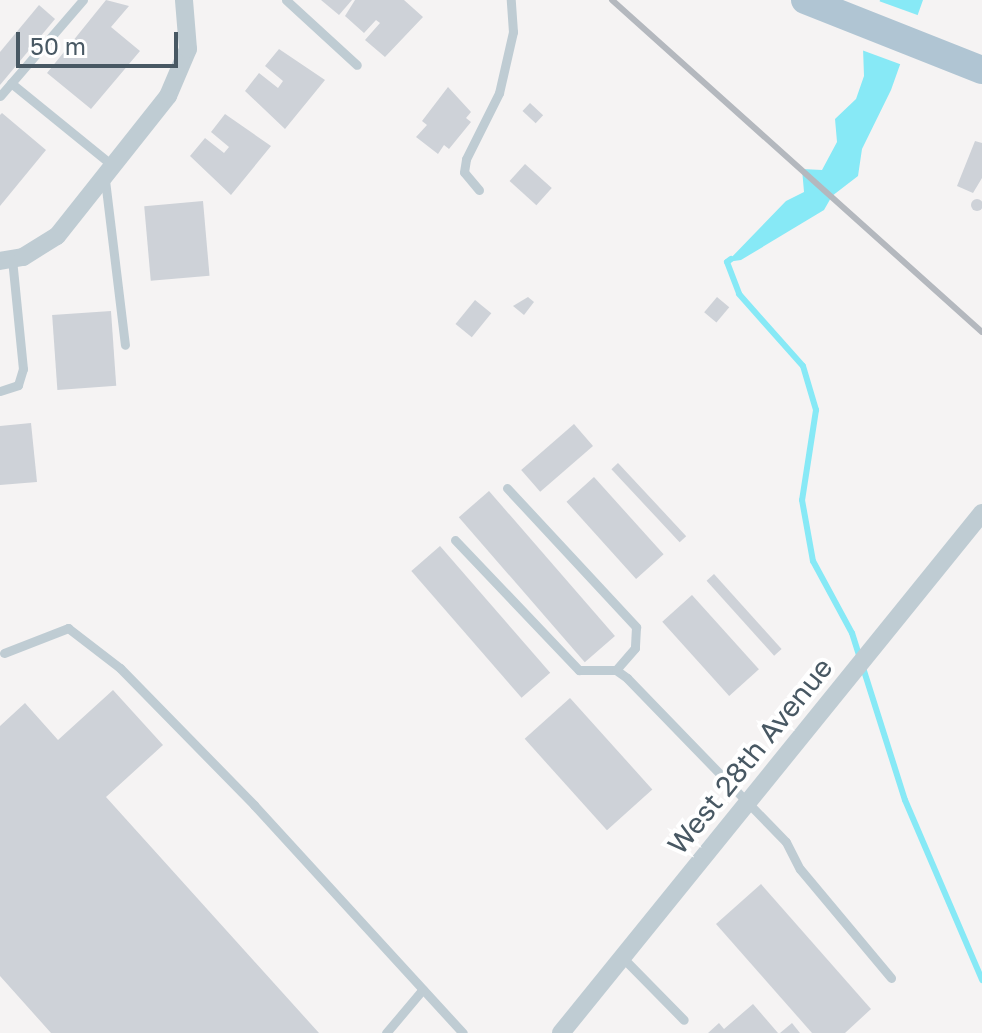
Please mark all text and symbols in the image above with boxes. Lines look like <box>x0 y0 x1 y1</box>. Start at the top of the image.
scale bar <box>20 16 182 66</box>
text: 50 m <box>30 31 86 60</box>
street label: West 28th Avenue <box>661 651 839 861</box>

